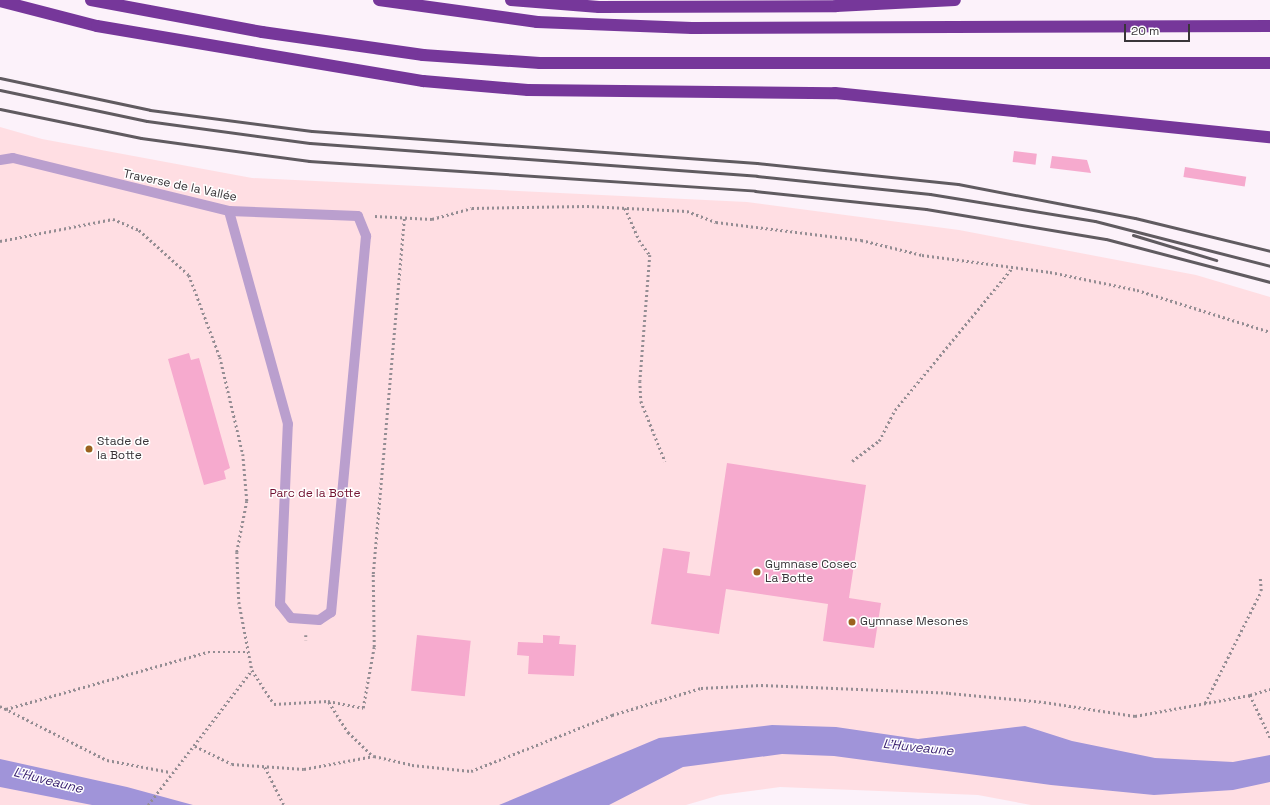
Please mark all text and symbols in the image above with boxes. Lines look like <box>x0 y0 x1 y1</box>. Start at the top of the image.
scale bar <box>1126 16 1192 42</box>
text: 20 m <box>1131 23 1159 39</box>
street label: Traverse de la Vallée <box>122 167 238 205</box>
place label: Stade de la Botte <box>97 435 149 463</box>
marker: Stade de la Botte <box>84 444 94 454</box>
park label: Parc de la Botte <box>269 487 361 501</box>
place label: Gymnase Cosec La Botte <box>765 558 857 586</box>
marker: Gymnase Cosec La Botte <box>752 567 762 577</box>
place label: Gymnase Mesones <box>860 615 968 629</box>
marker: Gymnase Mesones <box>847 617 857 627</box>
water label: L'Huveaune <box>882 737 954 759</box>
water label: L'Huveaune <box>12 765 84 797</box>

